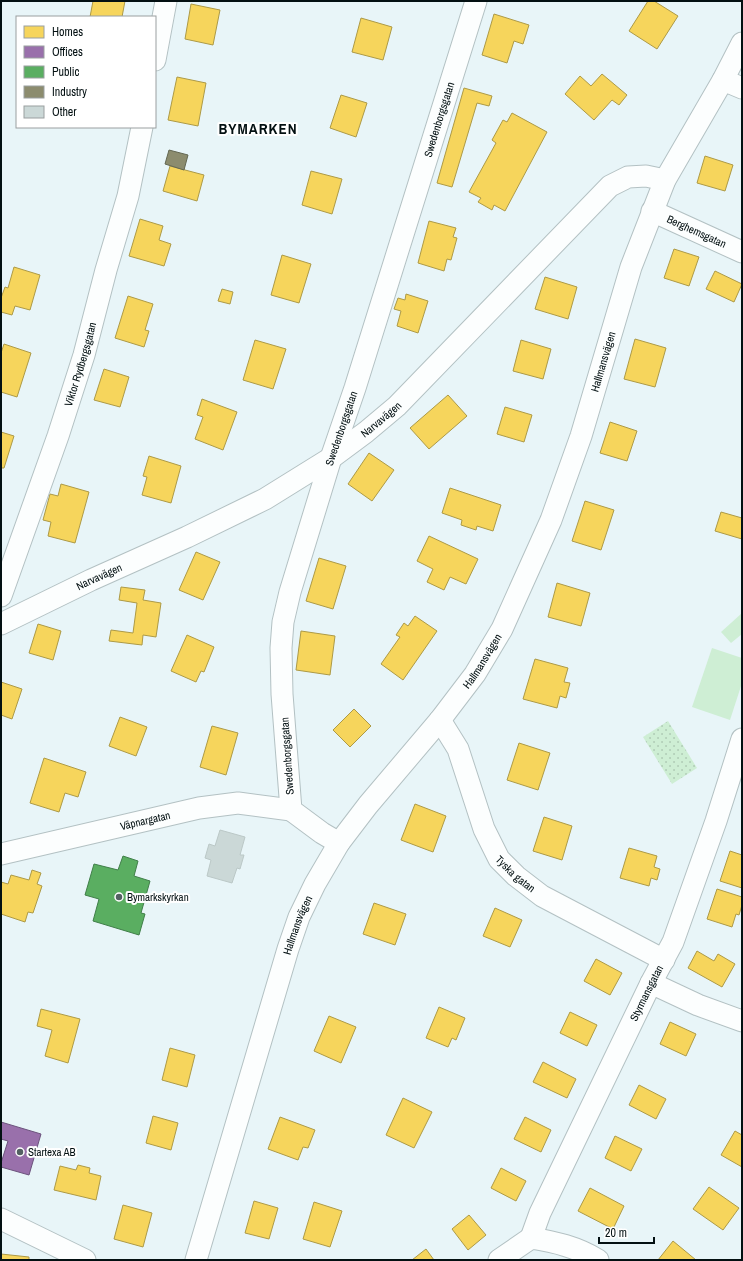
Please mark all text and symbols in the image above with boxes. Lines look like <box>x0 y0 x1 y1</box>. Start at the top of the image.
legend <box>16 16 156 128</box>
text: Homes <box>52 24 83 40</box>
text: Offices <box>52 44 83 60</box>
text: Public <box>52 64 79 80</box>
street label: Swedenborgsgatan <box>421 80 457 159</box>
text: Industry <box>52 84 87 100</box>
text: Other <box>52 104 77 120</box>
district label: BYMARKEN <box>218 118 298 139</box>
street label: Berghemsgatan <box>665 212 729 251</box>
street label: Viktor Rydbergsgatan <box>61 321 99 408</box>
street label: Hallmansvägen <box>587 330 619 394</box>
street label: Swedenborgsgatan <box>322 389 360 467</box>
street label: Narvavägen <box>358 399 404 440</box>
street label: Narvavägen <box>74 560 124 593</box>
street label: Hallmansvägen <box>459 631 505 691</box>
street label: Swedenborgsgatan <box>277 717 297 795</box>
street label: Väpnargatan <box>119 808 172 833</box>
street label: Tyska gatan <box>493 853 538 895</box>
place label: Bymarkskyrkan <box>127 890 189 904</box>
marker: Bymarkskyrkan <box>114 892 124 902</box>
street label: Hallmansvägen <box>280 893 315 956</box>
street label: Styrmansgatan <box>627 963 666 1023</box>
place label: Startexa AB <box>28 1145 76 1159</box>
marker: Startexa AB <box>15 1147 25 1157</box>
scale bar <box>599 1219 654 1245</box>
text: 20 m <box>605 1225 627 1241</box>

